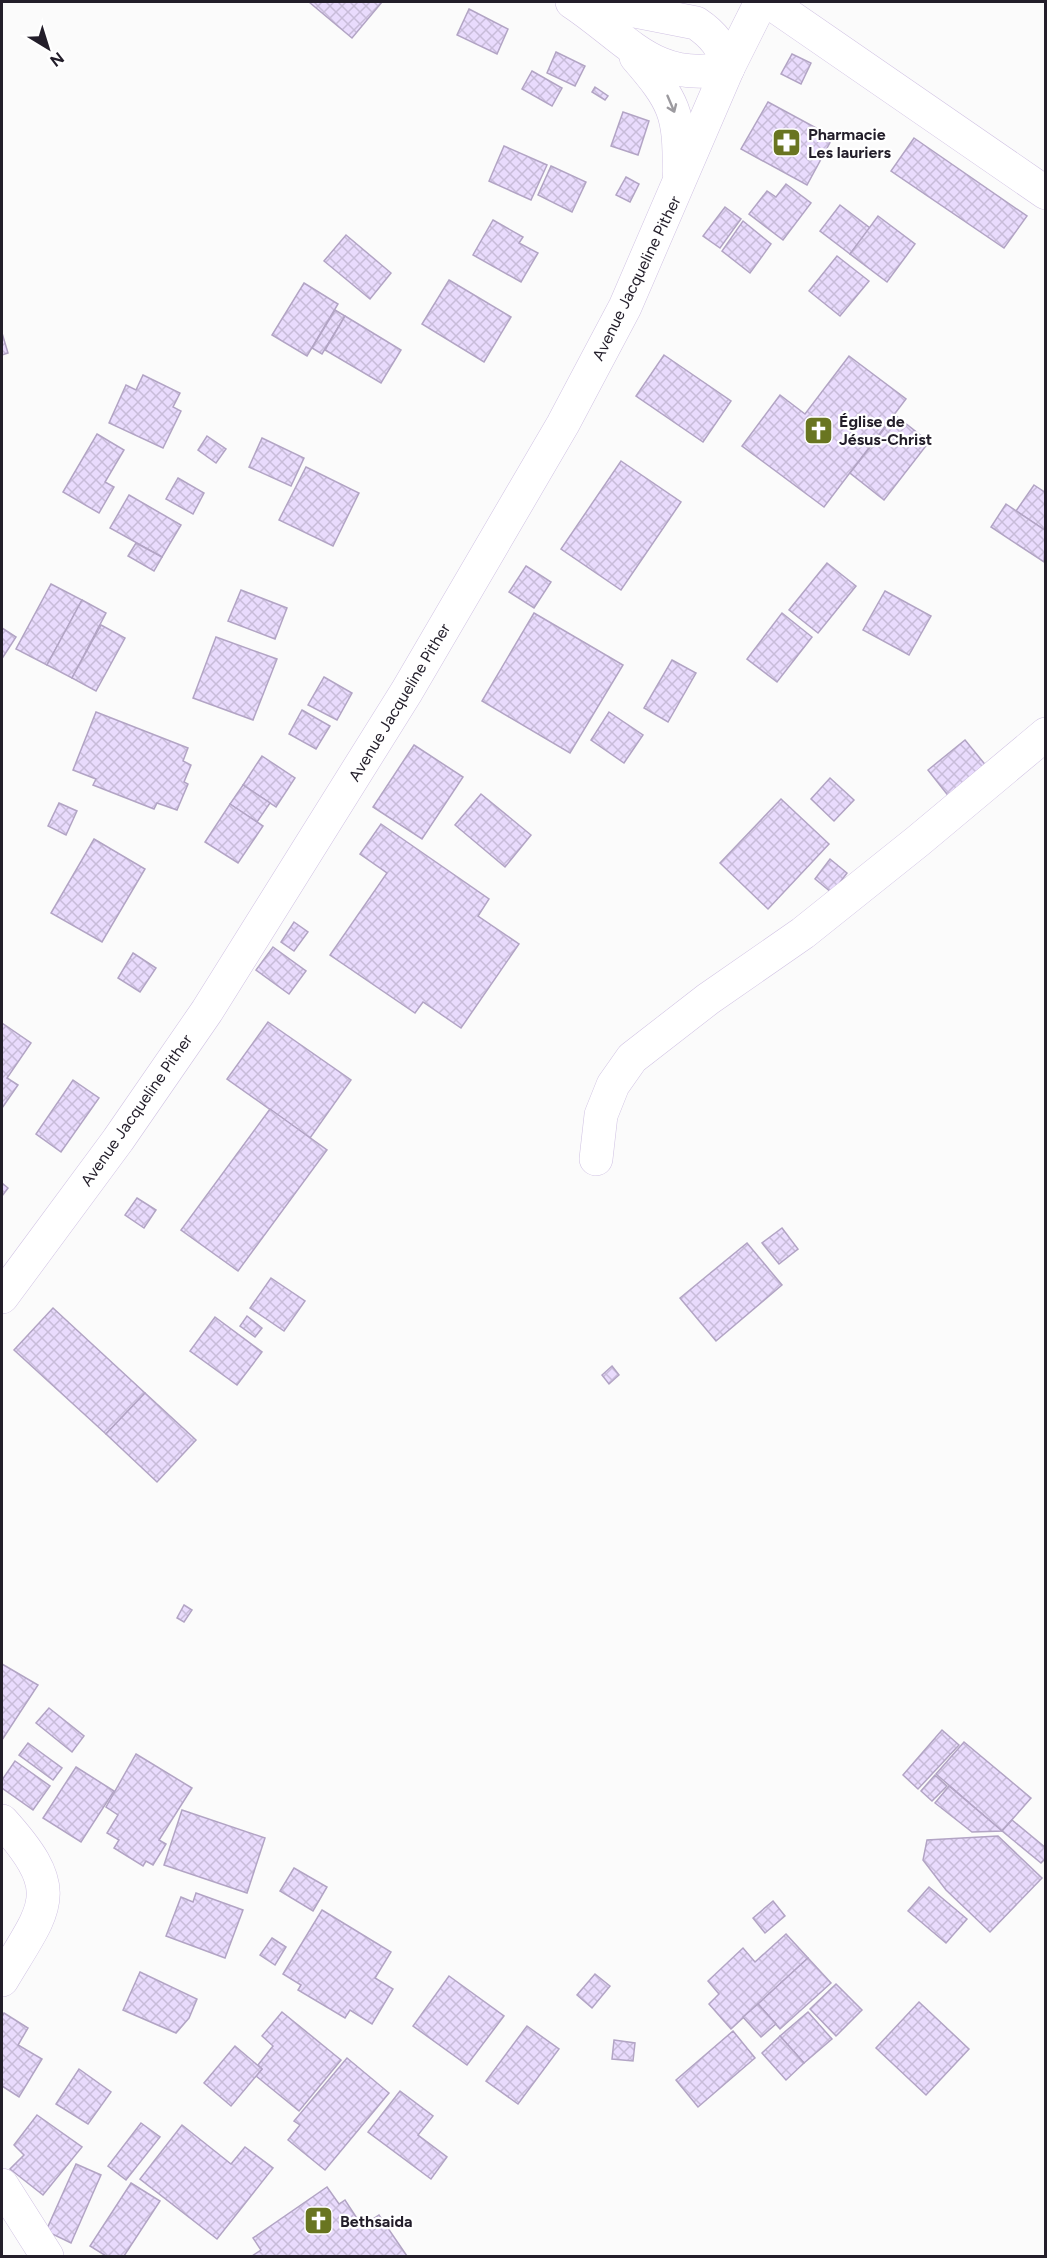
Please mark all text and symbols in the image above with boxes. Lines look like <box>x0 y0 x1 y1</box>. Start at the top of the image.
north arrow <box>18 18 78 78</box>
text: N <box>46 48 68 71</box>
one-way arrow <box>666 95 677 113</box>
place label: Pharmacie Les lauriers <box>808 125 891 162</box>
pharmacy icon: Pharmacie Les lauriers <box>771 127 803 159</box>
street label: Avenue Jacqueline Pither <box>588 192 685 364</box>
place label: Église de Jésus-Christ <box>839 412 932 449</box>
church icon: Église de Jésus-Christ <box>802 414 834 446</box>
street label: Avenue Jacqueline Pither <box>345 619 454 785</box>
street label: Avenue Jacqueline Pither <box>77 1030 196 1190</box>
church icon: Bethsaida <box>303 2205 335 2237</box>
place label: Bethsaida <box>340 2212 412 2231</box>

